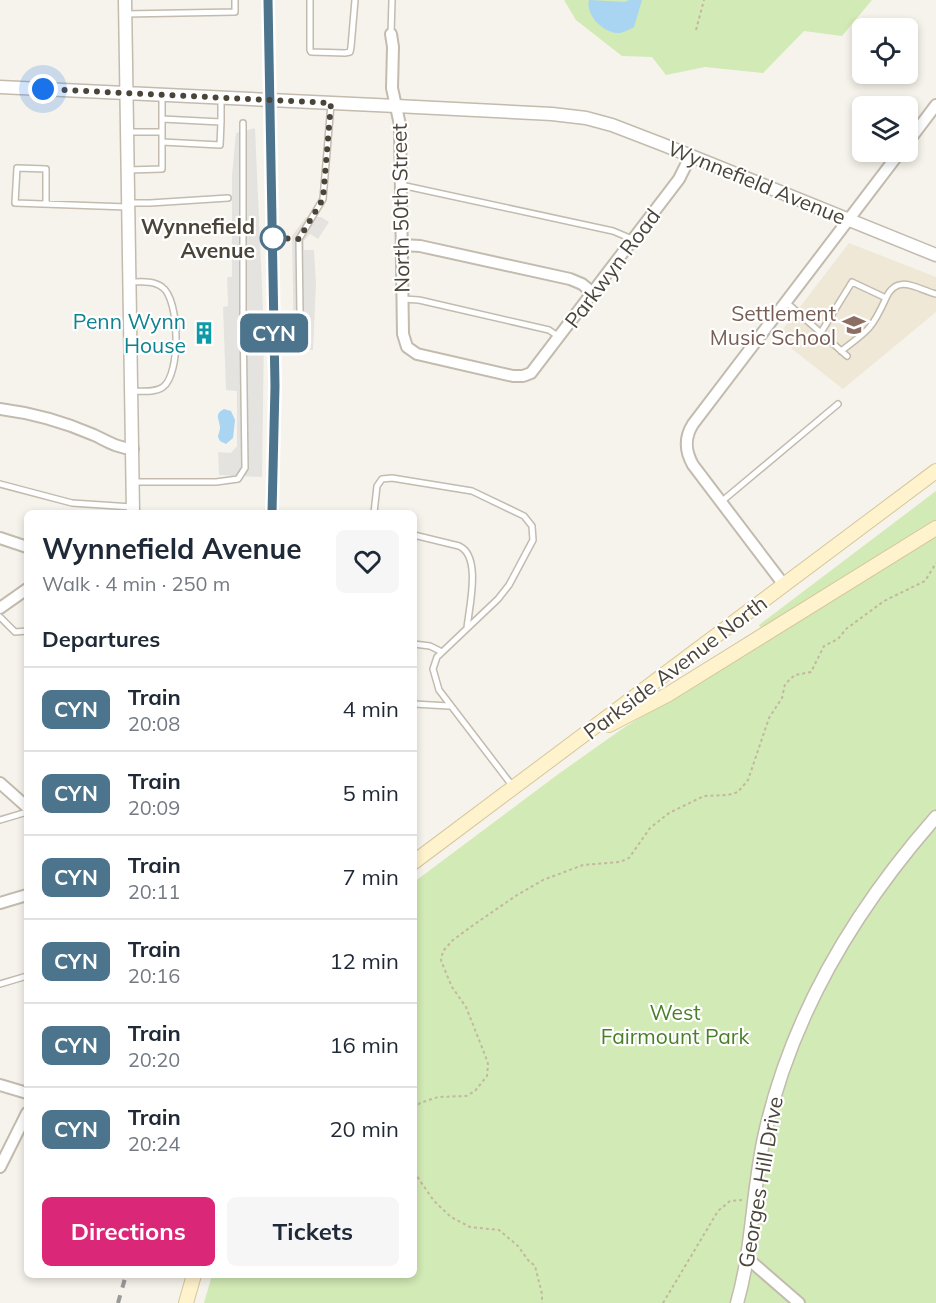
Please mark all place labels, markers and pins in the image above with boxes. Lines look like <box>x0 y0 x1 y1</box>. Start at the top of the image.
place label: Wynnefield Avenue <box>141 213 255 263</box>
marker: Wynnefield Avenue <box>260 225 286 251</box>
place label: Settlement Music School <box>710 300 836 350</box>
place label: Penn Wynn House <box>73 308 186 358</box>
school or university icon: Settlement Music School <box>841 312 867 338</box>
building icon: Penn Wynn House <box>191 320 217 346</box>

